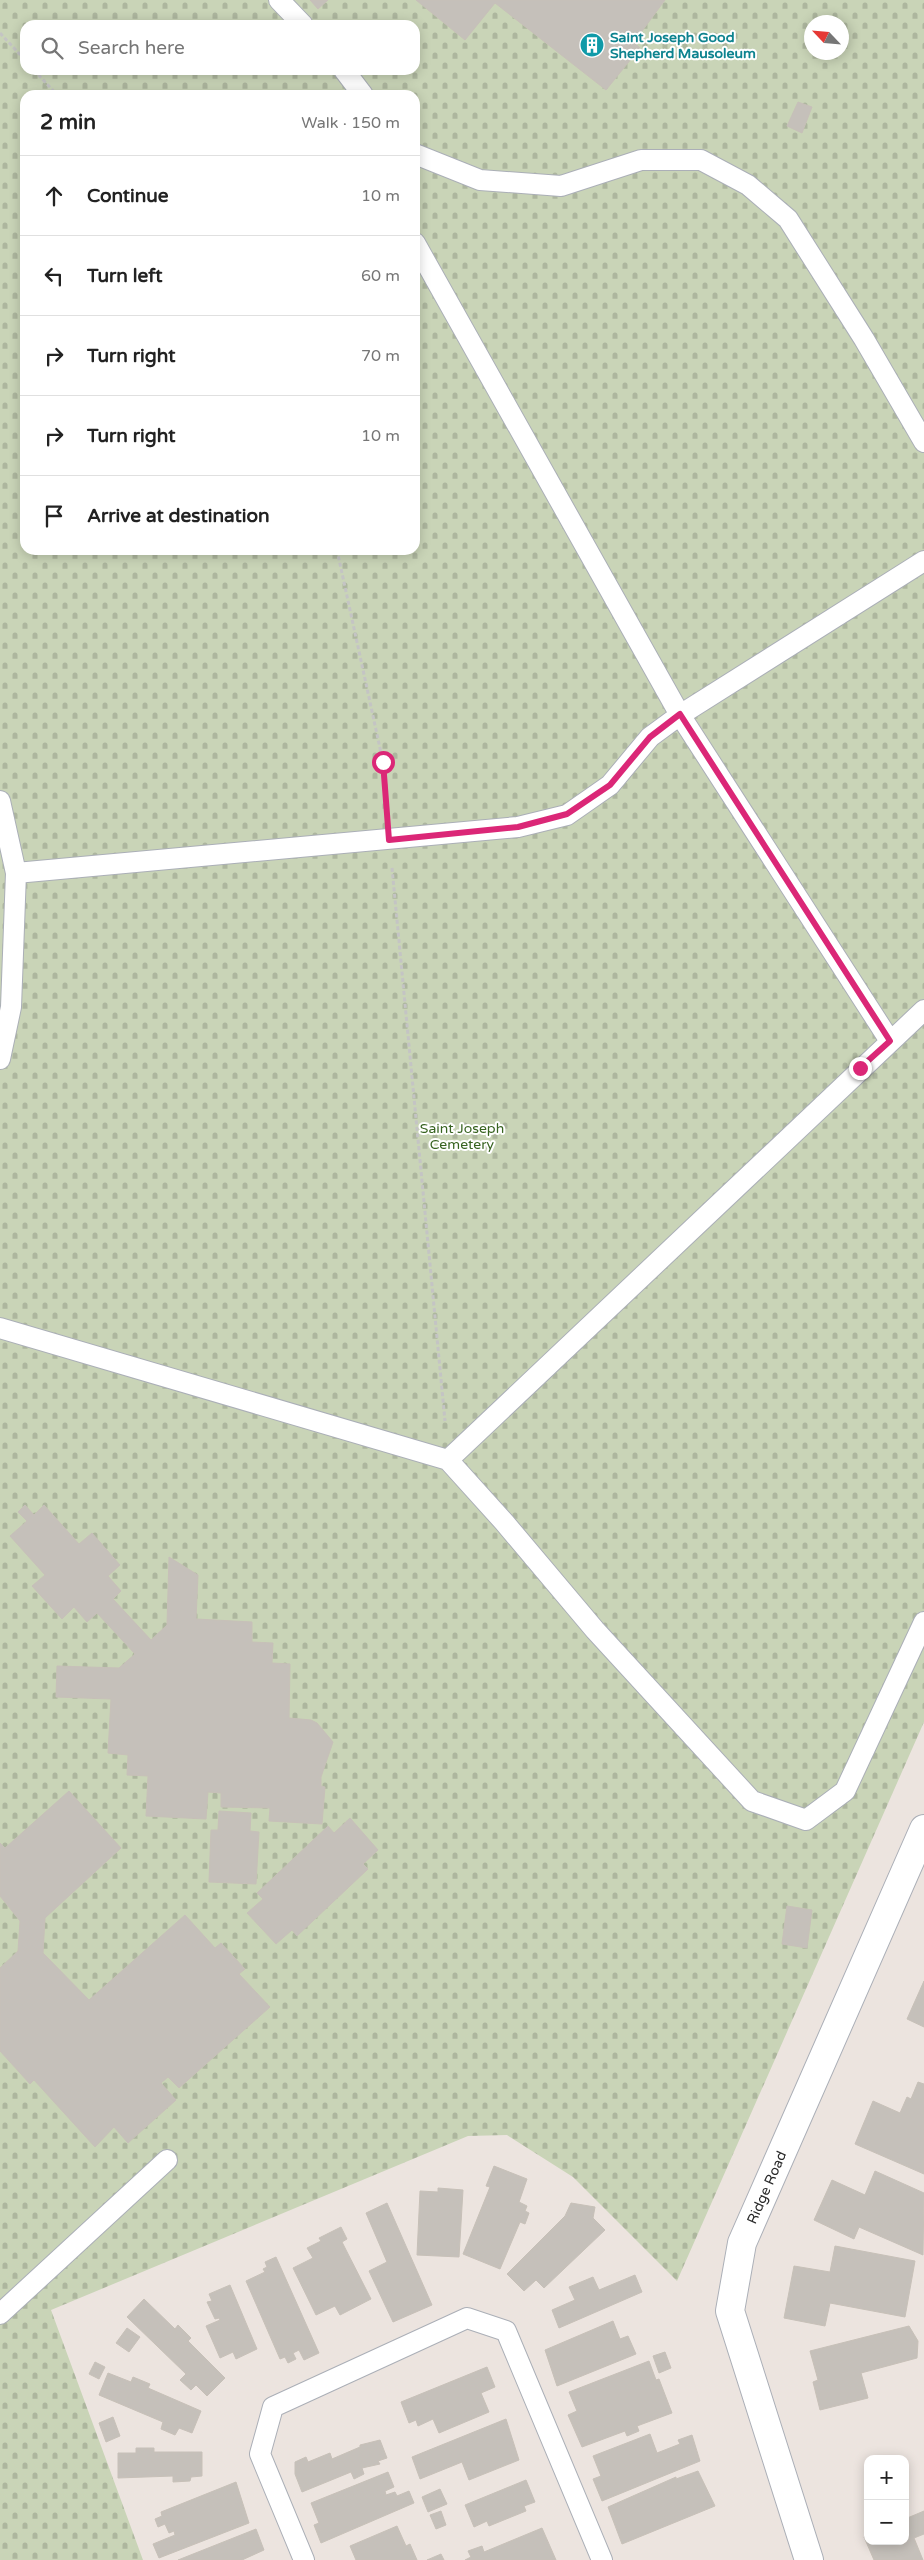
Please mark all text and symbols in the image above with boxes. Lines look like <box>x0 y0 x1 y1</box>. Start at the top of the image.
north arrow <box>804 15 849 60</box>
search box <box>20 20 420 75</box>
place label: Saint Joseph Good Shepherd Mausoleum <box>610 29 756 62</box>
building icon: Saint Joseph Good Shepherd Mausoleum <box>579 32 605 58</box>
icon: search <box>38 34 66 62</box>
text: Search here <box>78 37 185 59</box>
text: 2 min <box>40 110 96 135</box>
text: Walk · 150 m <box>301 113 400 133</box>
icon: ahead <box>40 182 68 210</box>
text: Continue <box>87 185 169 207</box>
text: 10 m <box>361 186 400 206</box>
icon: left <box>40 262 68 290</box>
text: Turn left <box>87 265 163 287</box>
text: 60 m <box>361 266 400 286</box>
icon: right <box>40 342 68 370</box>
text: Turn right <box>87 345 175 367</box>
text: 70 m <box>361 346 400 366</box>
icon: right <box>40 422 68 450</box>
text: Turn right <box>87 425 175 447</box>
text: 10 m <box>361 426 400 446</box>
icon: arrive <box>40 502 68 530</box>
text: Arrive at destination <box>87 505 270 527</box>
route start <box>372 751 395 774</box>
route end <box>849 1057 872 1080</box>
park label: Saint Joseph Cemetery <box>420 1120 504 1153</box>
street label: Ridge Road <box>743 2148 790 2227</box>
map controls <box>864 2455 909 2545</box>
button: + <box>864 2455 909 2500</box>
button: − <box>864 2500 909 2545</box>

